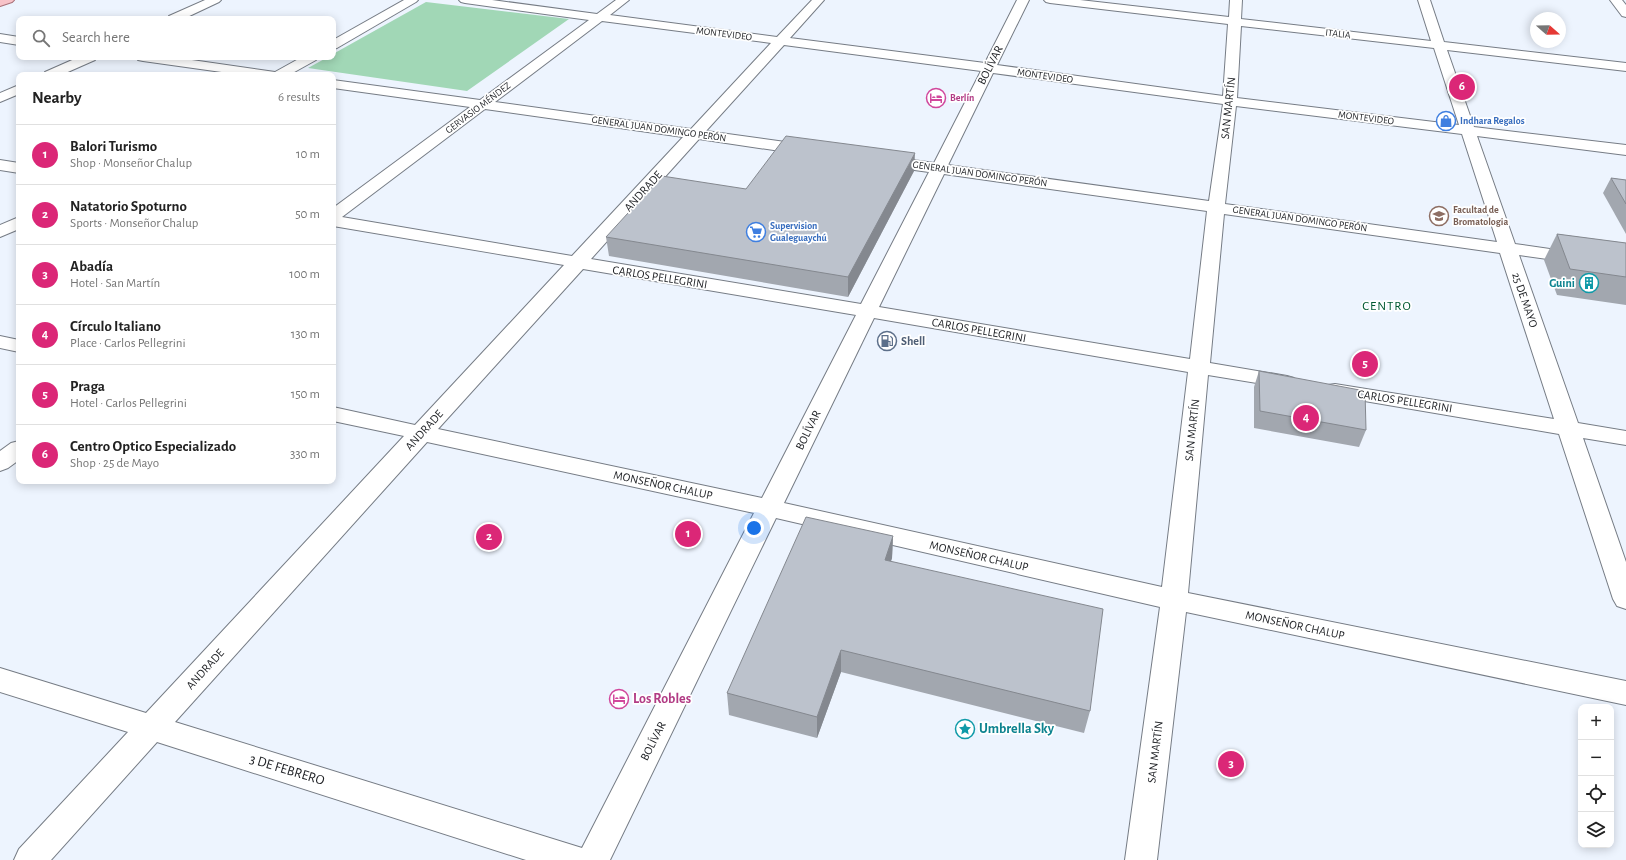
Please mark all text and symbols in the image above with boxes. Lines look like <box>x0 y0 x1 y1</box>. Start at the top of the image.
north arrow <box>1530 12 1566 48</box>
search box <box>16 16 336 60</box>
street label: MONTEVIDEO <box>695 26 753 42</box>
icon: search <box>30 27 52 49</box>
street label: ITALIA <box>1325 27 1351 41</box>
text: Search here <box>62 30 130 45</box>
street label: BOLÍVAR <box>974 43 1005 87</box>
street label: MONTEVIDEO <box>1016 67 1074 85</box>
pin: 6 <box>1449 72 1475 102</box>
street label: SAN MARTÍN <box>1218 76 1237 140</box>
street label: GERVASIO MÉNDEZ <box>442 79 512 136</box>
hotel icon: Berlín <box>925 87 947 109</box>
text: Nearby <box>32 89 82 106</box>
text: 6 results <box>278 91 320 104</box>
place label: Berlín <box>950 93 974 103</box>
street label: MONTEVIDEO <box>1337 110 1395 126</box>
shop icon: Indhara Regalos <box>1435 110 1457 132</box>
street label: GENERAL JUAN DOMINGO PERÓN <box>591 113 727 143</box>
place label: Indhara Regalos <box>1460 116 1525 126</box>
text: Balori Turismo <box>70 139 157 154</box>
text: 1 <box>43 148 47 161</box>
text: 10 m <box>296 148 320 161</box>
text: Shop · Monseñor Chalup <box>70 157 192 170</box>
street label: GENERAL JUAN DOMINGO PERÓN <box>912 158 1048 188</box>
street label: ANDRADE <box>622 168 664 214</box>
text: Natatorio Spoturno <box>70 199 187 214</box>
street label: GENERAL JUAN DOMINGO PERÓN <box>1232 203 1368 233</box>
school or university icon: Facultad de Bromatologia <box>1428 205 1450 227</box>
place label: Facultad de Bromatologia <box>1453 205 1508 227</box>
text: 2 <box>42 208 48 221</box>
text: 50 m <box>295 208 320 221</box>
text: Sports · Monseñor Chalup <box>70 217 198 230</box>
supermarket icon: Supervision Gualeguaychú <box>745 221 767 243</box>
place label: Supervision Gualeguaychú <box>770 221 828 243</box>
text: Abadía <box>70 259 113 274</box>
street label: CARLOS PELLEGRINI <box>612 264 708 290</box>
text: 3 <box>42 268 48 281</box>
text: 100 m <box>289 268 320 281</box>
street label: 25 DE MAYO <box>1510 271 1540 329</box>
building icon: Guini <box>1578 272 1600 294</box>
text: Hotel · San Martín <box>70 277 160 290</box>
place label: Guini <box>1549 277 1575 289</box>
district label: CENTRO <box>1362 300 1412 313</box>
street label: CARLOS PELLEGRINI <box>931 316 1027 344</box>
text: Círculo Italiano <box>70 319 161 334</box>
text: 4 <box>42 328 48 341</box>
text: 130 m <box>291 328 320 341</box>
fuel station icon: Shell <box>876 330 898 352</box>
place label: Shell <box>901 335 925 347</box>
text: Place · Carlos Pellegrini <box>70 337 186 350</box>
pin: 5 <box>1352 349 1378 379</box>
text: Praga <box>70 379 105 394</box>
text: 5 <box>42 388 48 401</box>
text: 150 m <box>291 388 320 401</box>
street label: CARLOS PELLEGRINI <box>1357 388 1453 414</box>
text: Hotel · Carlos Pellegrini <box>70 397 187 410</box>
street label: SAN MARTÍN <box>1182 398 1201 462</box>
pin: 4 <box>1293 403 1319 433</box>
street label: ANDRADE <box>403 407 445 453</box>
street label: BOLÍVAR <box>792 408 823 452</box>
text: Centro Optico Especializado <box>70 439 236 454</box>
text: 6 <box>42 448 48 461</box>
text: 330 m <box>290 448 320 461</box>
text: Shop · 25 de Mayo <box>70 457 159 470</box>
street label: MONSEÑOR CHALUP <box>612 467 714 501</box>
your location <box>744 518 764 538</box>
pin: 1 <box>675 519 701 549</box>
pin: 2 <box>476 522 502 552</box>
street label: MONSEÑOR CHALUP <box>928 537 1030 573</box>
street label: MONSEÑOR CHALUP <box>1244 607 1346 641</box>
street label: ANDRADE <box>184 646 226 692</box>
hotel icon: Los Robles <box>608 688 630 710</box>
place label: Los Robles <box>633 692 691 706</box>
map controls <box>1578 704 1614 848</box>
button: + <box>1578 704 1614 740</box>
place icon: Umbrella Sky <box>954 718 976 740</box>
street label: BOLÍVAR <box>637 719 668 763</box>
street label: SAN MARTÍN <box>1144 720 1165 784</box>
place label: Umbrella Sky <box>979 722 1055 736</box>
button: − <box>1578 740 1614 776</box>
pin: 3 <box>1218 749 1244 779</box>
street label: 3 DE FEBRERO <box>248 752 326 788</box>
button: locate <box>1578 776 1614 812</box>
button: layers <box>1578 812 1614 848</box>

